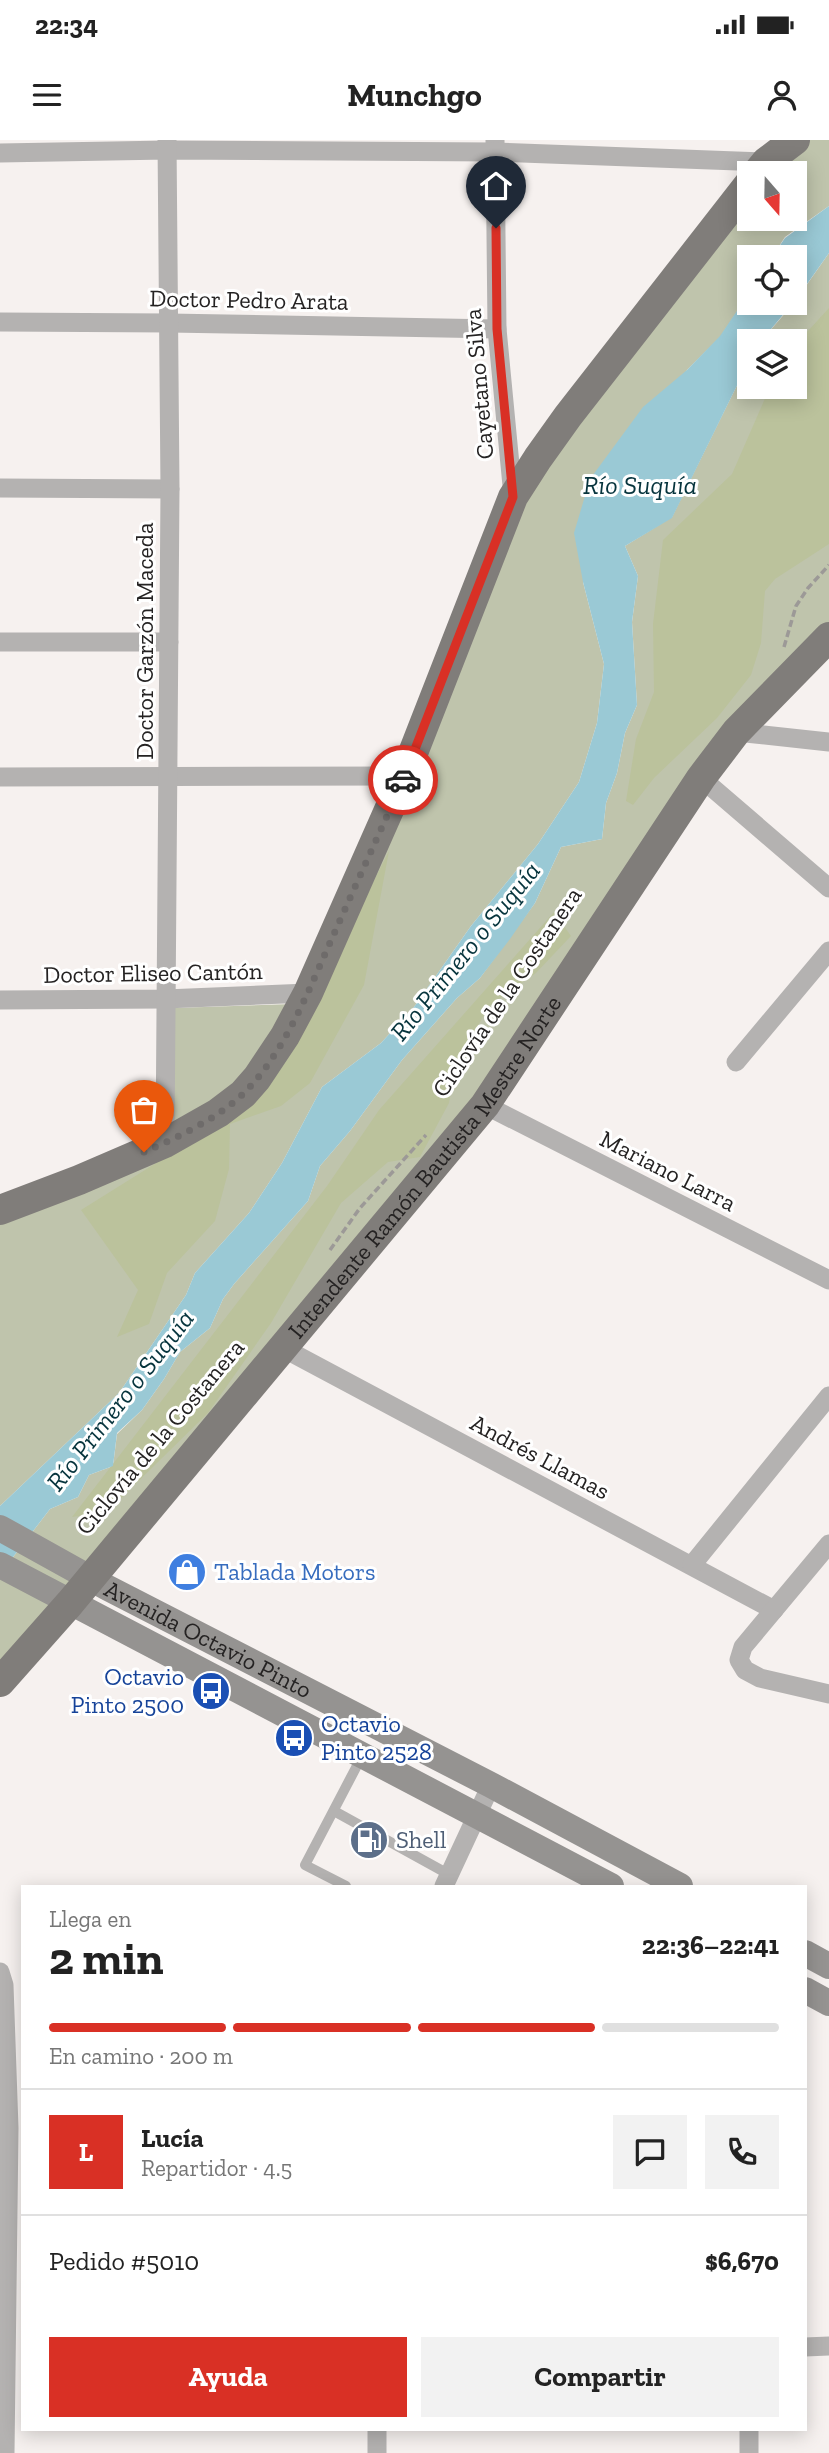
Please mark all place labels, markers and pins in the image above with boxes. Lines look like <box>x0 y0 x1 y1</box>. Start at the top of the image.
pin <box>466 156 526 228</box>
pin <box>114 1080 174 1152</box>
shop icon: Tablada Motors <box>166 1551 208 1593</box>
place label: Tablada Motors <box>214 1557 376 1586</box>
place label: Octavio Pinto 2500 <box>71 1662 184 1719</box>
bus stop icon: Octavio Pinto 2500 <box>190 1670 232 1712</box>
place label: Octavio Pinto 2528 <box>321 1709 432 1766</box>
bus stop icon: Octavio Pinto 2528 <box>273 1717 315 1759</box>
fuel station icon: Shell <box>348 1819 390 1861</box>
place label: Shell <box>396 1825 446 1854</box>

